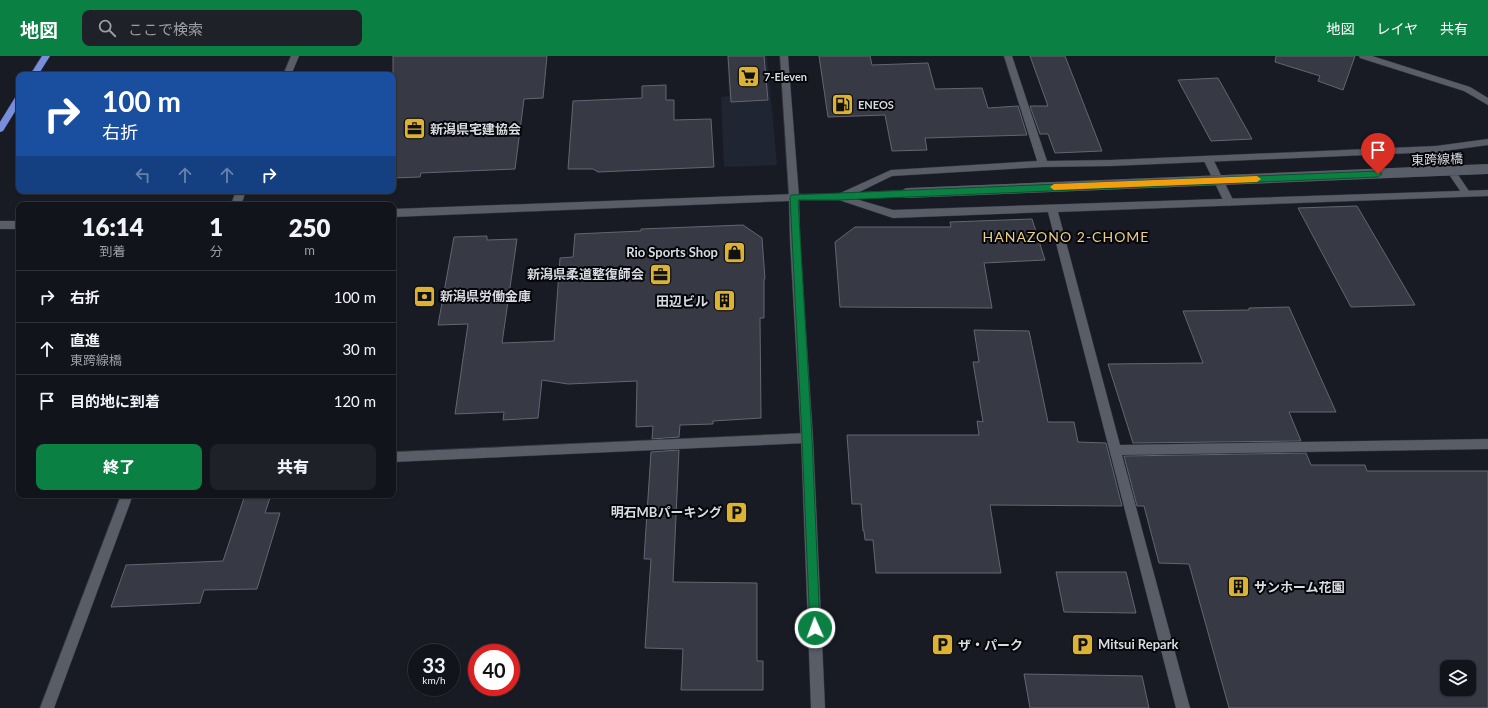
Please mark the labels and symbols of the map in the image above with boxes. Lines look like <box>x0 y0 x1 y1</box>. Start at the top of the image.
supermarket icon: 7-Eleven <box>735 64 761 90</box>
place label: 7-Eleven <box>764 70 807 83</box>
fuel station icon: ENEOS <box>830 92 856 118</box>
place label: ENEOS <box>858 98 894 111</box>
office icon: 新潟県宅建協会 <box>401 116 427 142</box>
place label: 新潟県宅建協会 <box>430 121 521 137</box>
pin <box>1361 133 1395 174</box>
street label: 東跨線橋 <box>1411 150 1463 168</box>
district label: HANAZONO 2-CHOME <box>983 228 1149 245</box>
shop icon: Rio Sports Shop <box>721 239 747 265</box>
place label: Rio Sports Shop <box>626 244 718 260</box>
office icon: 新潟県柔道整復師会 <box>647 261 673 287</box>
place label: 新潟県柔道整復師会 <box>527 266 644 282</box>
bank icon: 新潟県労働金庫 <box>412 283 438 309</box>
place label: 新潟県労働金庫 <box>440 288 531 304</box>
building icon: 田辺ビル <box>711 288 737 314</box>
place label: 田辺ビル <box>656 293 708 309</box>
parking icon: 明石MBパーキング <box>724 499 750 525</box>
place label: 明石MBパーキング <box>611 504 722 520</box>
building icon: サンホーム花園 <box>1226 574 1252 600</box>
place label: サンホーム花園 <box>1254 579 1345 595</box>
position arrow <box>794 607 836 649</box>
parking icon: Mitsui Repark <box>1070 631 1096 657</box>
parking icon: ザ・パーク <box>929 632 955 658</box>
place label: Mitsui Repark <box>1098 636 1179 652</box>
place label: ザ・パーク <box>958 637 1023 653</box>
speed limit sign: 40 <box>468 644 520 696</box>

